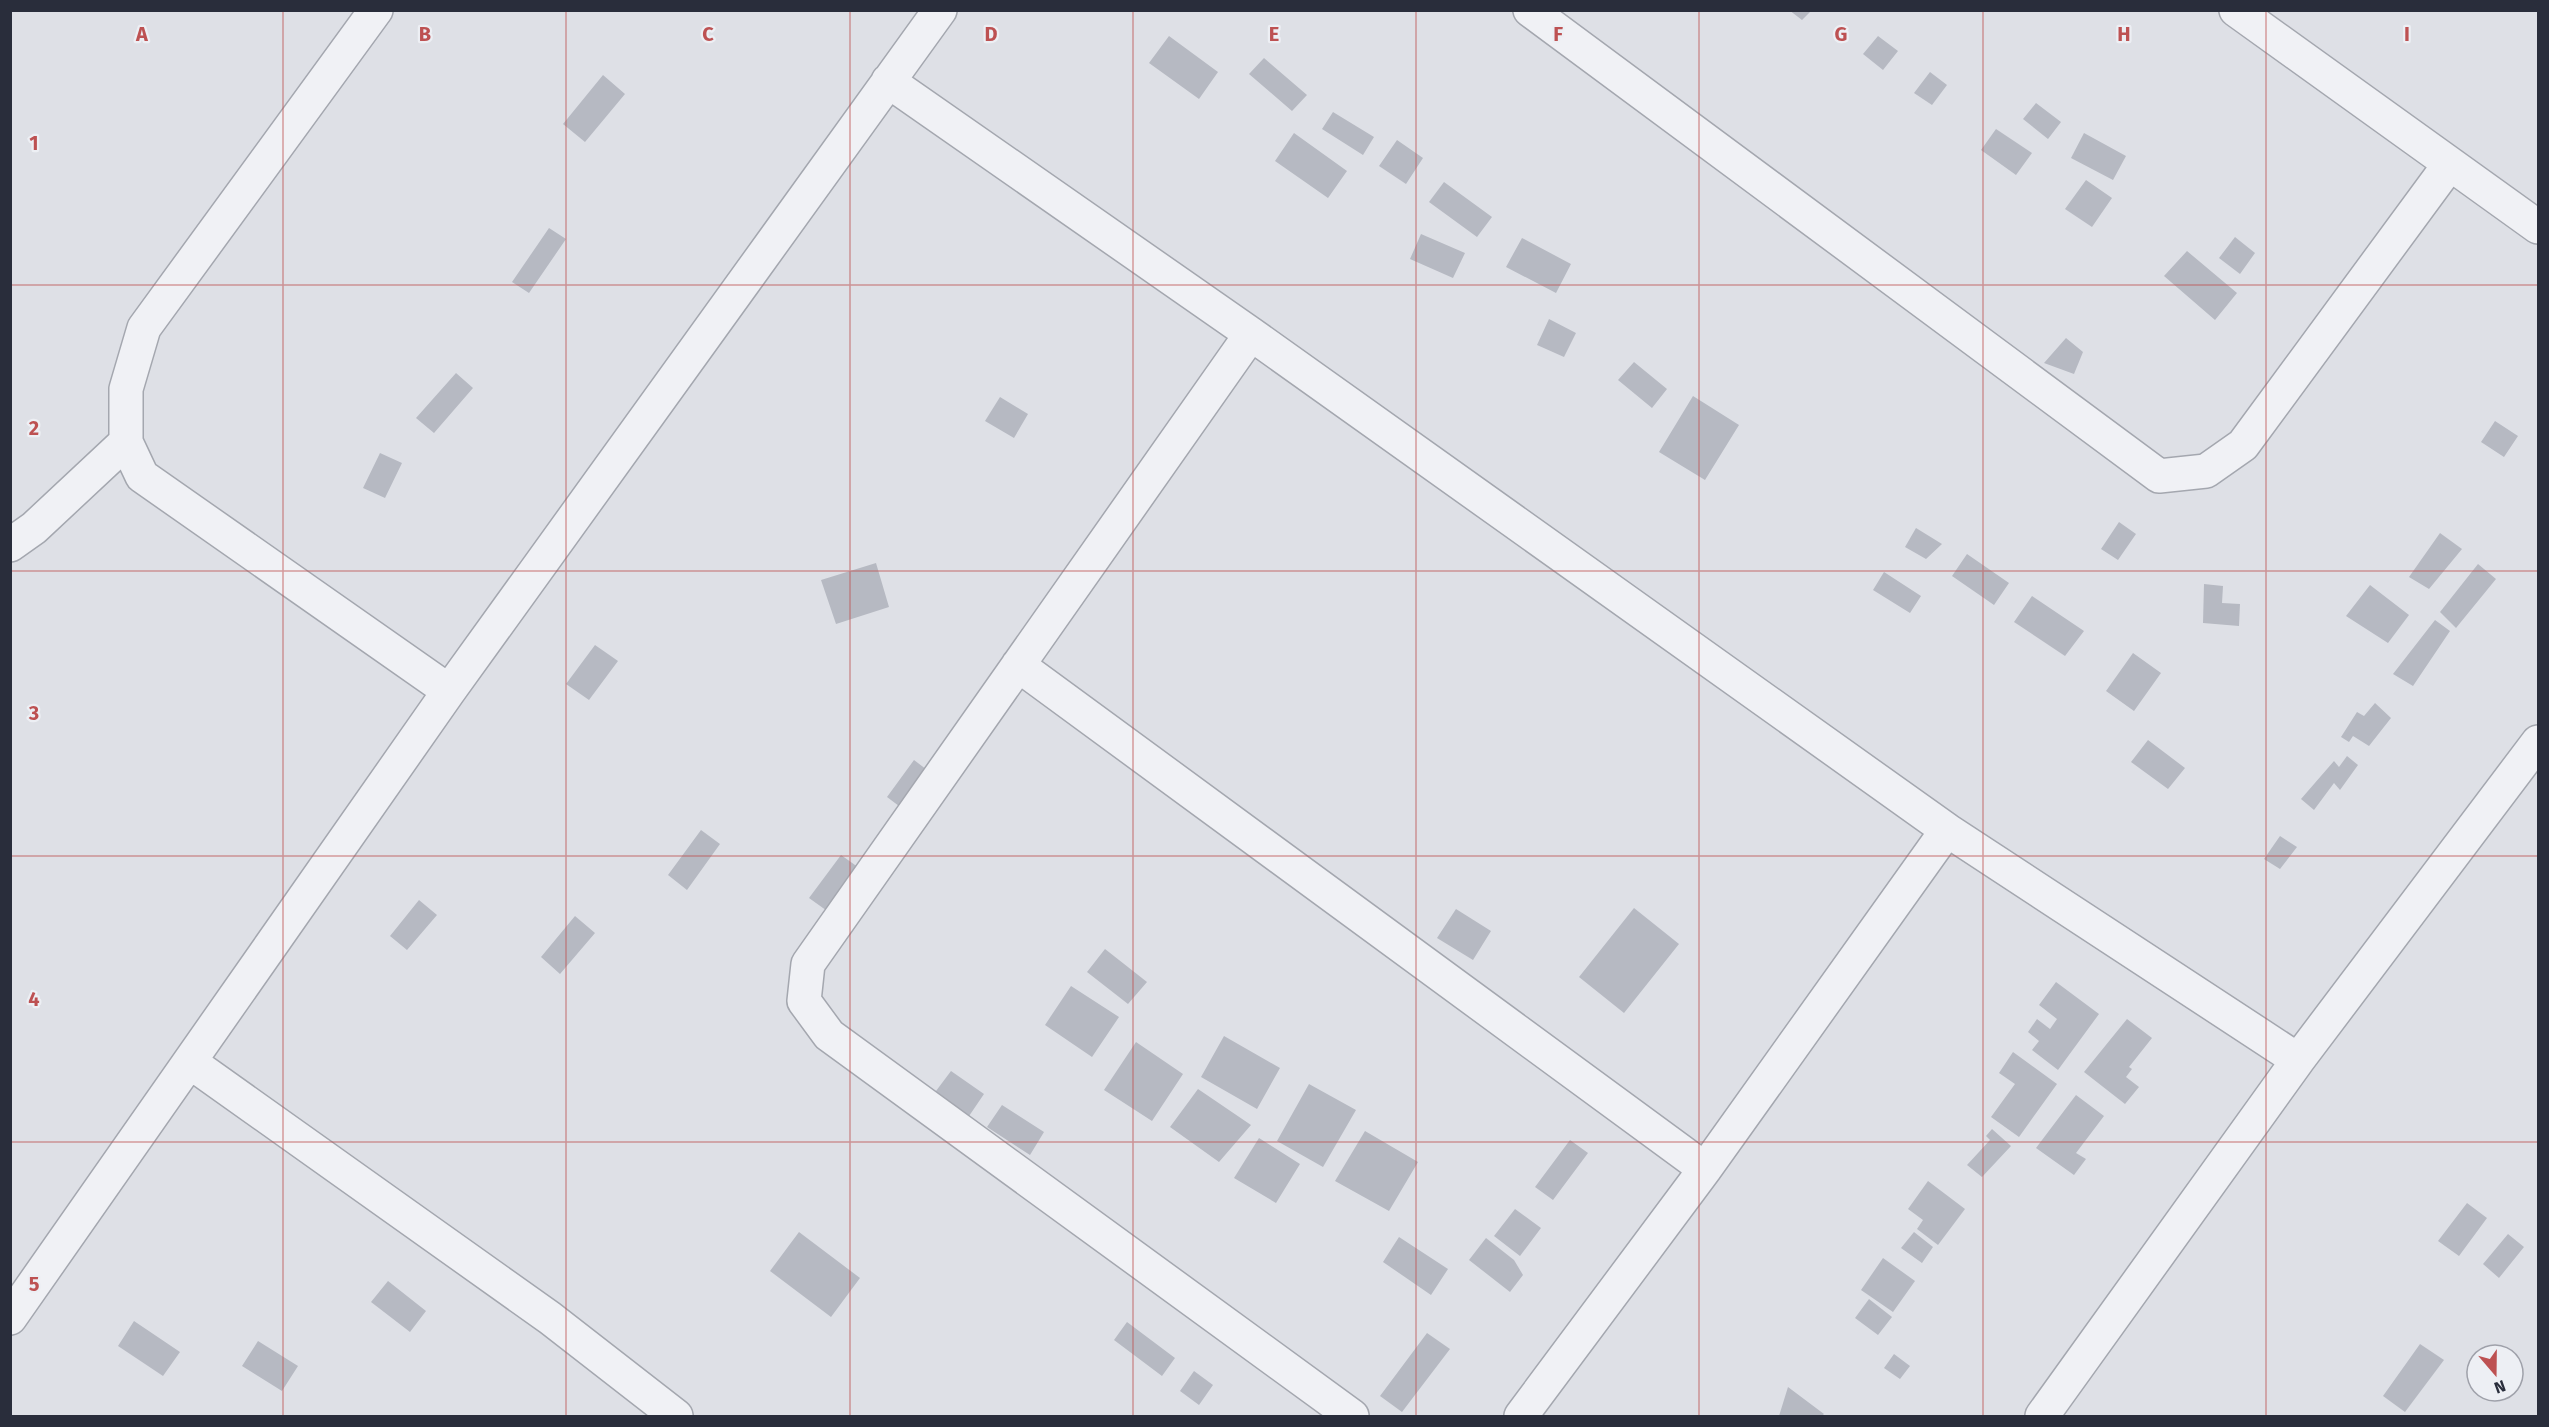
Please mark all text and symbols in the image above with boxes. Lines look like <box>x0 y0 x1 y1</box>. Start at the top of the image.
text: A <box>135 22 149 46</box>
text: B <box>419 22 431 46</box>
text: C <box>702 22 714 46</box>
text: D <box>984 22 998 46</box>
text: E <box>1269 22 1279 46</box>
text: F <box>1553 22 1563 46</box>
text: G <box>1835 22 1847 46</box>
text: H <box>2117 22 2131 46</box>
text: I <box>2404 22 2410 46</box>
text: 1 <box>29 131 39 155</box>
text: 2 <box>29 416 39 440</box>
text: 3 <box>28 701 39 725</box>
text: 4 <box>28 987 40 1011</box>
text: 5 <box>29 1272 40 1296</box>
north arrow <box>2465 1343 2525 1403</box>
text: N <box>2492 1376 2508 1397</box>

